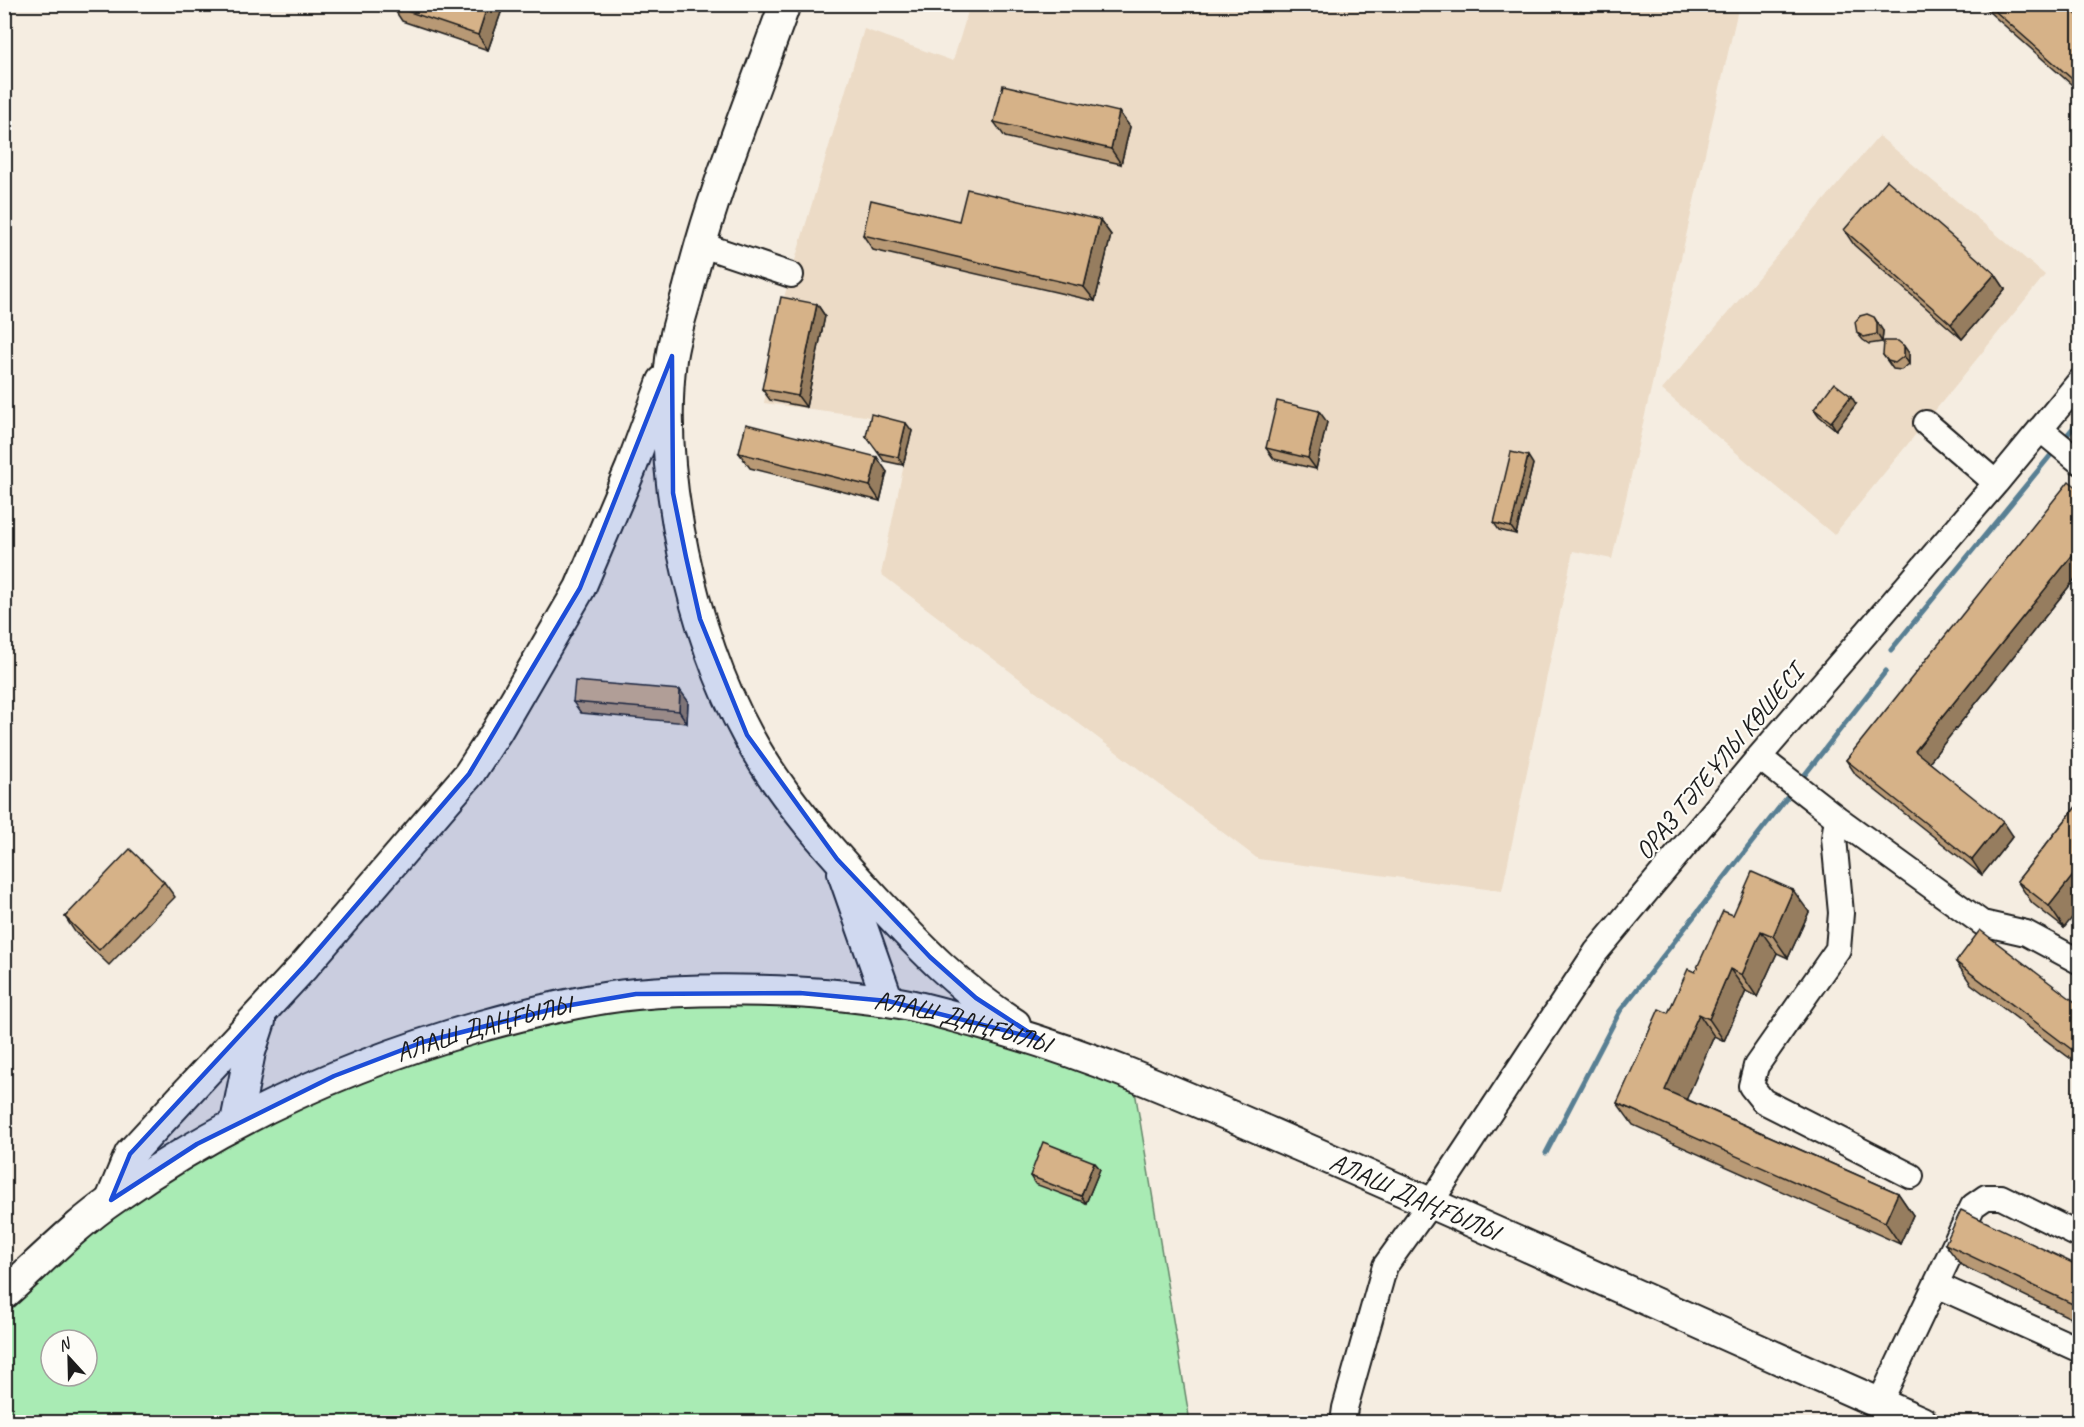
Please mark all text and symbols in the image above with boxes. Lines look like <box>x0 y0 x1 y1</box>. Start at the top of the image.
street label: ОРАЗ ТӘТЕҰЛЫ КӨШЕСІ <box>1628 653 1814 866</box>
street label: АЛАШ ДАҢҒЫЛЫ <box>872 983 1059 1062</box>
street label: АЛАШ ДАҢҒЫЛЫ <box>391 987 579 1069</box>
street label: АЛАШ ДАҢҒЫЛЫ <box>1325 1145 1508 1250</box>
north arrow <box>39 1328 99 1388</box>
text: N <box>55 1333 75 1356</box>

